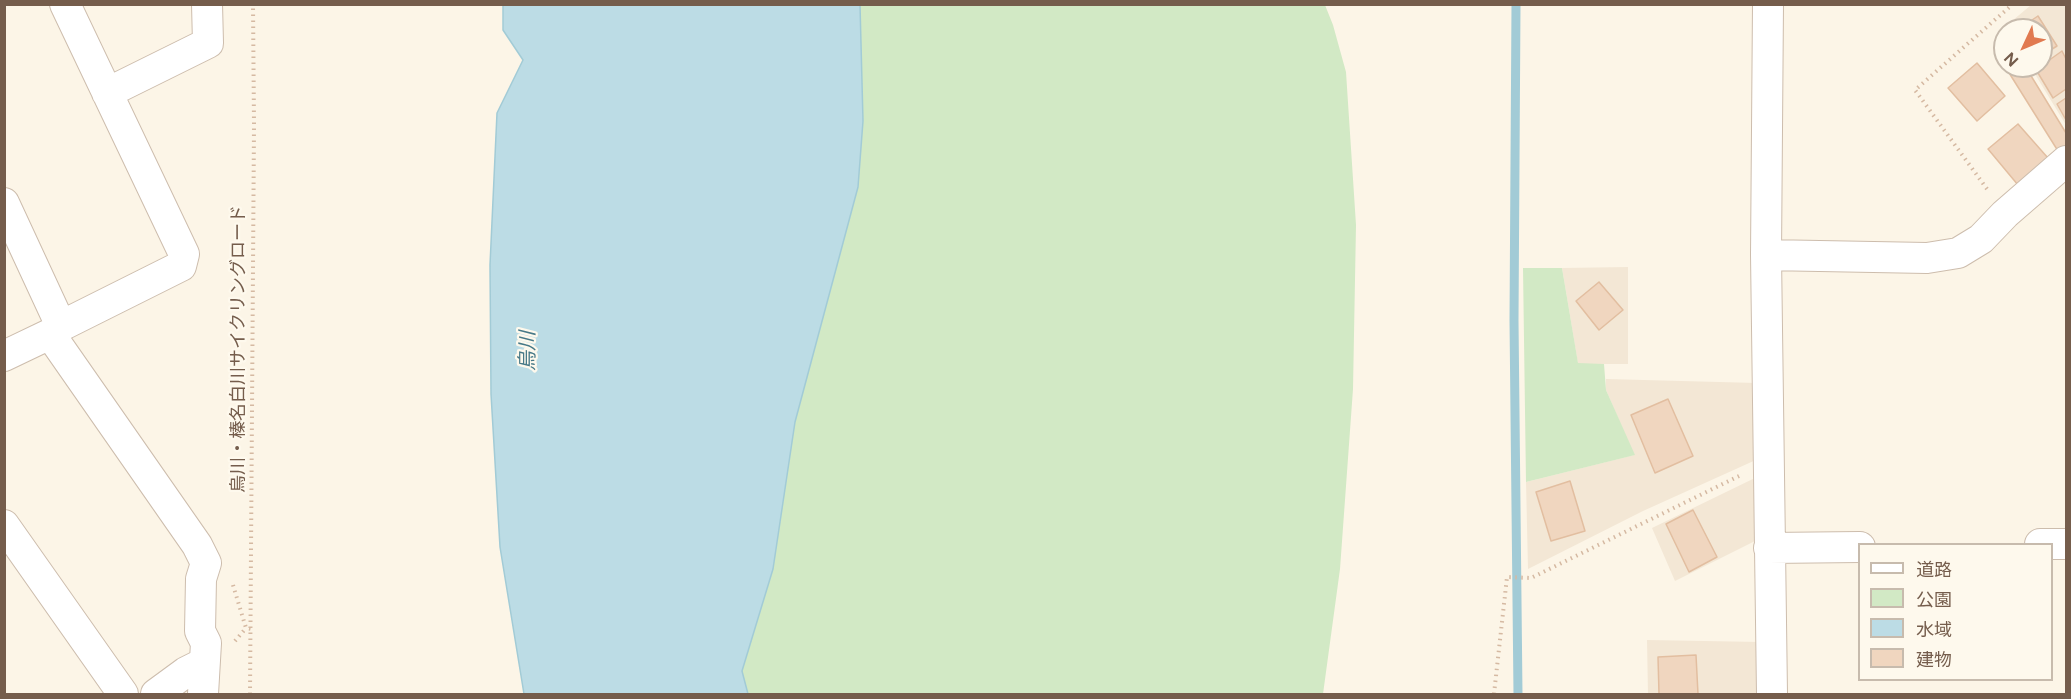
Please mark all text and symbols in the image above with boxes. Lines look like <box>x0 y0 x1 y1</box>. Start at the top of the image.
north arrow <box>1993 18 2053 78</box>
text: N <box>2000 48 2022 71</box>
street label: 烏川・榛名白川サイクリングロード <box>228 205 250 493</box>
water label: 烏川 <box>516 331 540 371</box>
legend <box>1858 543 2053 681</box>
text: 道路 <box>1916 559 1952 581</box>
text: 公園 <box>1916 589 1952 611</box>
text: 水域 <box>1916 619 1952 641</box>
text: 建物 <box>1916 649 1952 671</box>

